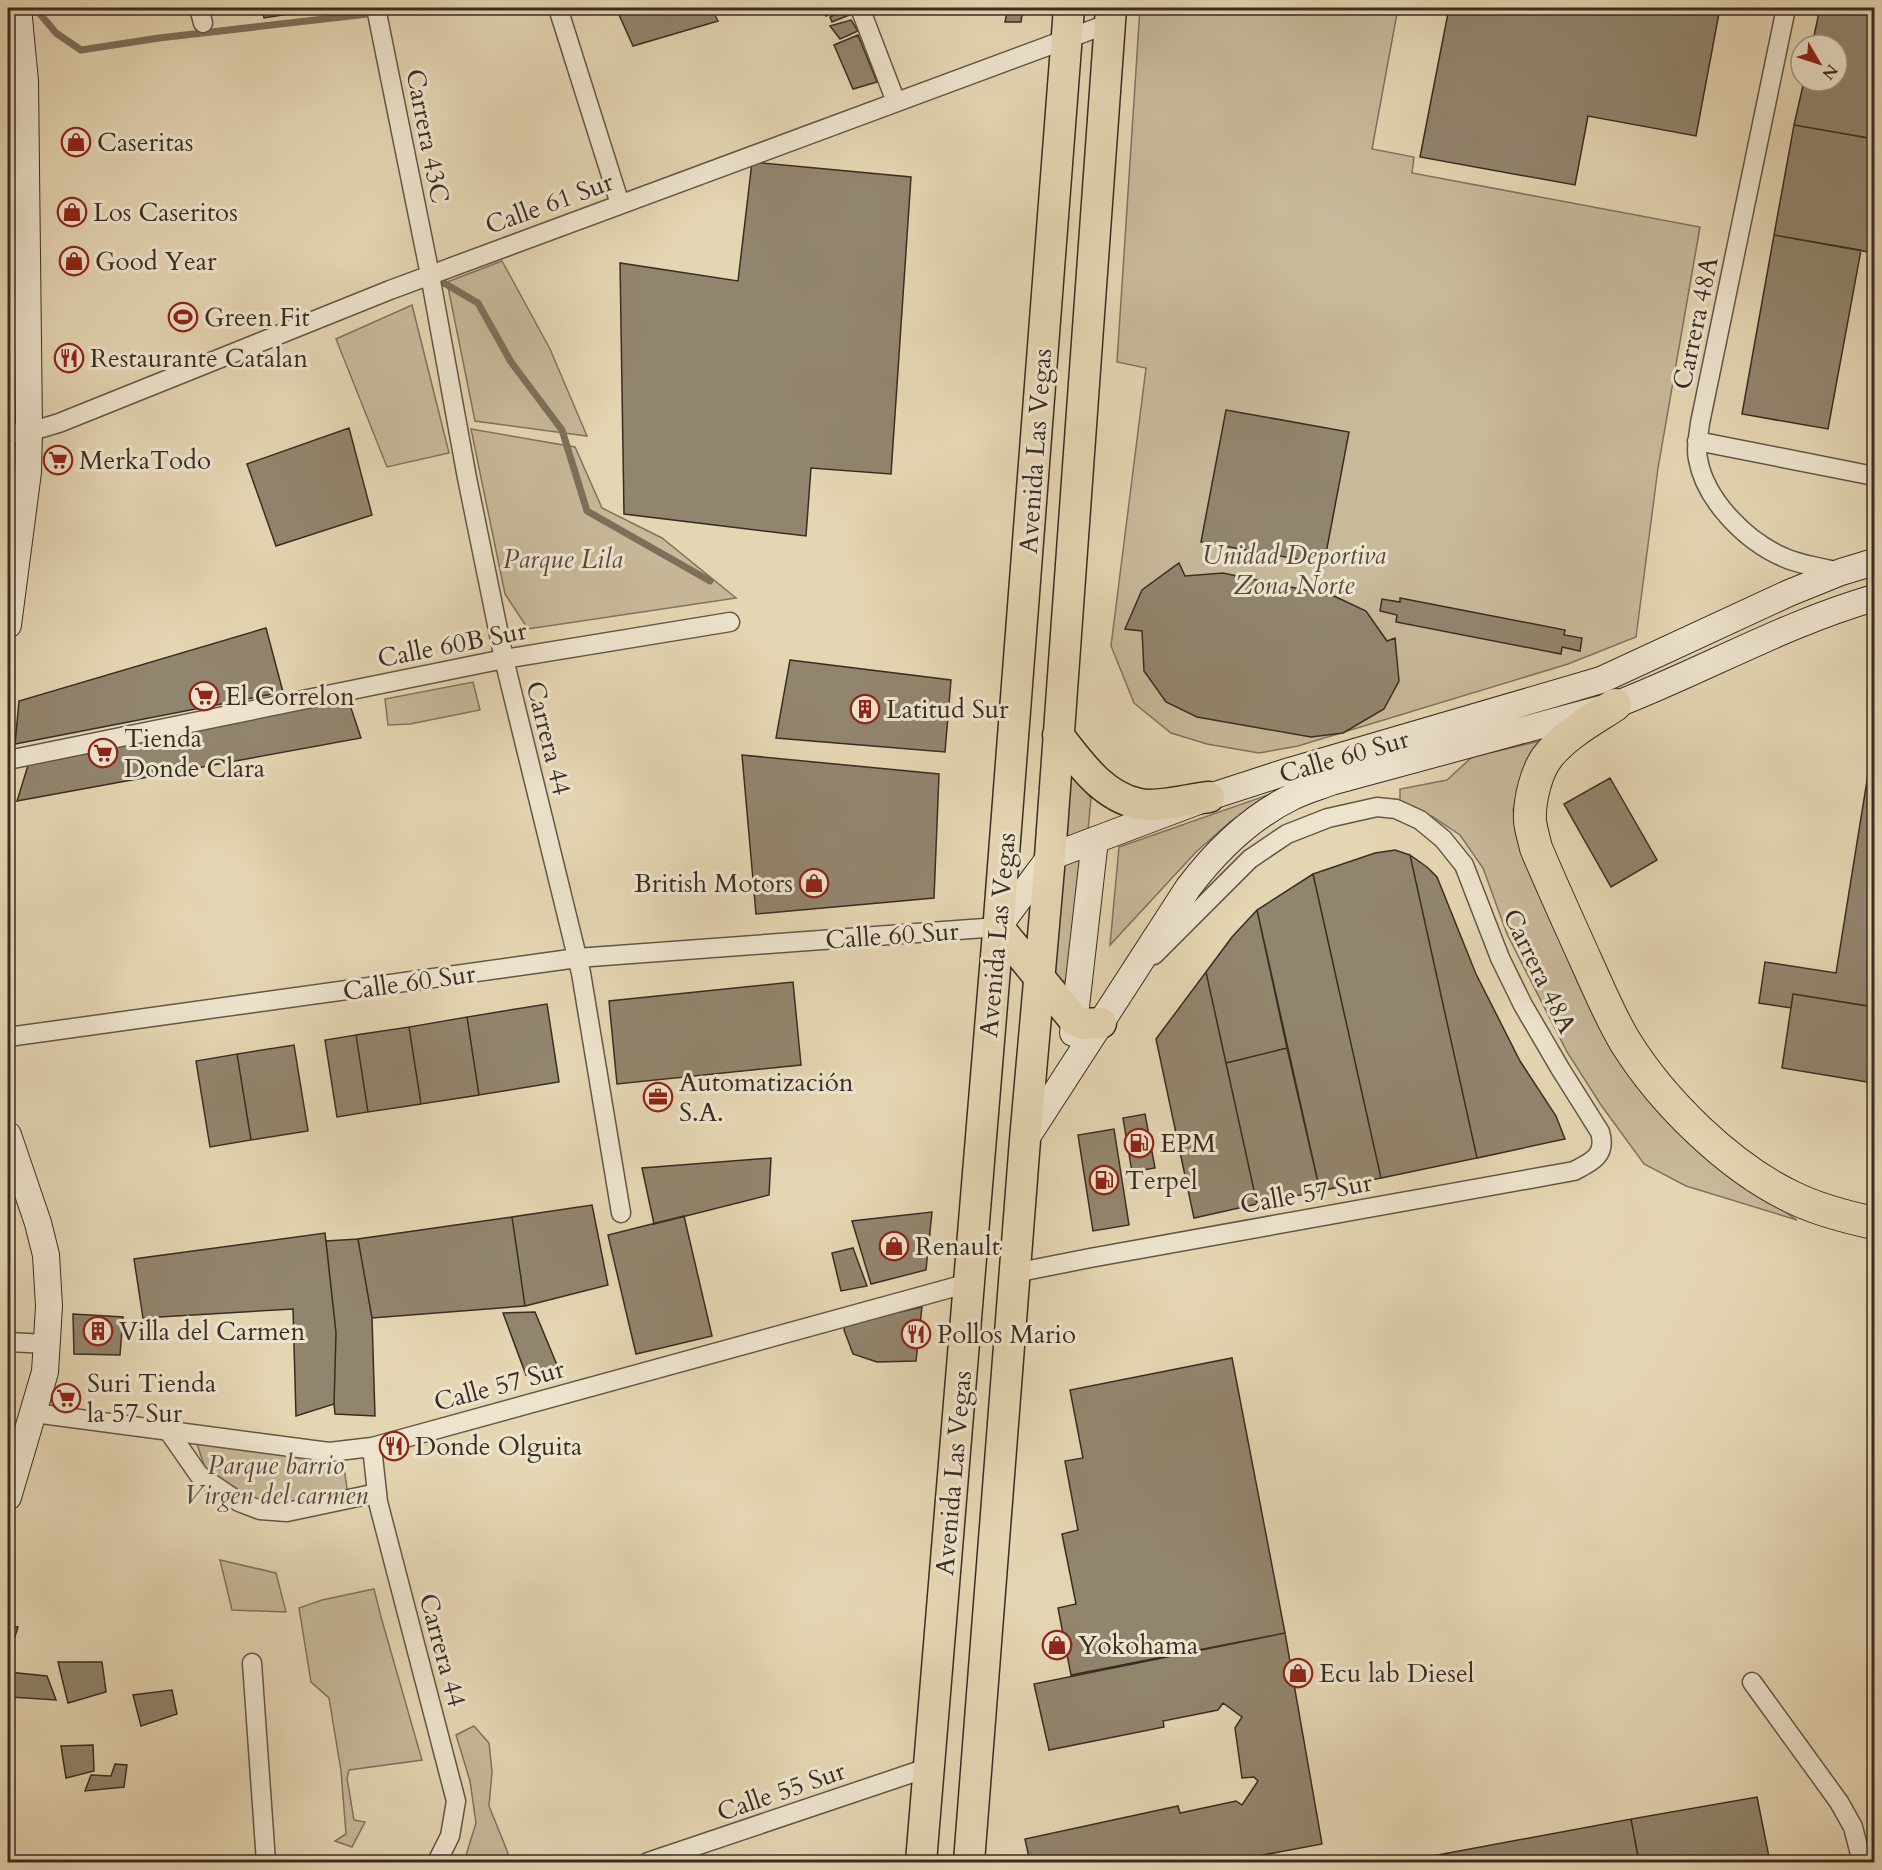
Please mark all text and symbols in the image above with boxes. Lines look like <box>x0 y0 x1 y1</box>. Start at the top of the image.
north arrow <box>1789 33 1849 93</box>
text: N <box>1817 59 1843 84</box>
street label: Carrera 43C <box>397 66 458 206</box>
place label: Caseritas <box>97 125 194 160</box>
shop icon: Caseritas <box>60 126 92 158</box>
street label: Calle 61 Sur <box>480 164 618 243</box>
place label: Los Caseritos <box>93 195 238 230</box>
shop icon: Los Caseritos <box>56 196 88 228</box>
place label: Good Year <box>95 244 217 279</box>
shop icon: Good Year <box>58 245 90 277</box>
street label: Carrera 48A <box>1664 253 1727 393</box>
place label: Green Fit <box>204 300 310 335</box>
sports icon: Green Fit <box>167 301 199 333</box>
place label: Restaurante Catalan <box>90 341 308 376</box>
restaurant icon: Restaurante Catalan <box>53 342 85 374</box>
street label: Avenida Las Vegas <box>1011 347 1060 555</box>
place label: MerkaTodo <box>79 443 211 478</box>
supermarket icon: MerkaTodo <box>42 444 74 476</box>
park label: Unidad Deportiva Zona Norte <box>1202 538 1386 603</box>
park label: Parque Lila <box>503 542 623 577</box>
street label: Calle 60B Sur <box>375 613 530 676</box>
street label: Carrera 44 <box>517 677 580 799</box>
place label: El Correlon <box>225 679 355 714</box>
supermarket icon: El Correlon <box>188 680 220 712</box>
place label: Latitud Sur <box>886 692 1009 727</box>
building icon: Latitud Sur <box>849 693 881 725</box>
place label: Tienda Donde Clara <box>124 721 265 786</box>
street label: Calle 60 Sur <box>1275 721 1414 792</box>
supermarket icon: Tienda Donde Clara <box>87 737 119 769</box>
street label: Avenida Las Vegas <box>971 831 1024 1039</box>
place label: British Motors <box>634 866 793 901</box>
shop icon: British Motors <box>798 867 830 899</box>
street label: Carrera 48A <box>1494 903 1585 1040</box>
street label: Calle 60 Sur <box>824 913 960 958</box>
street label: Calle 60 Sur <box>341 956 478 1009</box>
place label: Automatización S.A. <box>679 1065 854 1130</box>
office icon: Automatización S.A. <box>642 1081 674 1113</box>
place label: EPM <box>1160 1126 1216 1161</box>
fuel station icon: EPM <box>1123 1127 1155 1159</box>
place label: Terpel <box>1125 1163 1198 1198</box>
fuel station icon: Terpel <box>1088 1164 1120 1196</box>
street label: Calle 57 Sur <box>1237 1165 1375 1222</box>
place label: Renault <box>915 1229 1000 1264</box>
shop icon: Renault <box>878 1230 910 1262</box>
place label: Villa del Carmen <box>119 1314 306 1349</box>
building icon: Villa del Carmen <box>82 1315 114 1347</box>
place label: Pollos Mario <box>937 1317 1076 1352</box>
restaurant icon: Pollos Mario <box>900 1318 932 1350</box>
street label: Calle 57 Sur <box>430 1351 569 1420</box>
place label: Suri Tienda la 57 Sur <box>87 1366 216 1431</box>
street label: Avenida Las Vegas <box>927 1369 980 1577</box>
supermarket icon: Suri Tienda la 57 Sur <box>50 1382 82 1414</box>
place label: Donde Olguita <box>415 1429 582 1464</box>
restaurant icon: Donde Olguita <box>378 1430 410 1462</box>
park label: Parque barrio Virgen del carmen <box>184 1448 368 1513</box>
street label: Carrera 44 <box>411 1589 474 1711</box>
place label: Yokohama <box>1078 1628 1198 1663</box>
shop icon: Yokohama <box>1041 1629 1073 1661</box>
place label: Ecu lab Diesel <box>1319 1656 1475 1691</box>
shop icon: Ecu lab Diesel <box>1282 1657 1314 1689</box>
street label: Calle 55 Sur <box>712 1753 850 1830</box>

